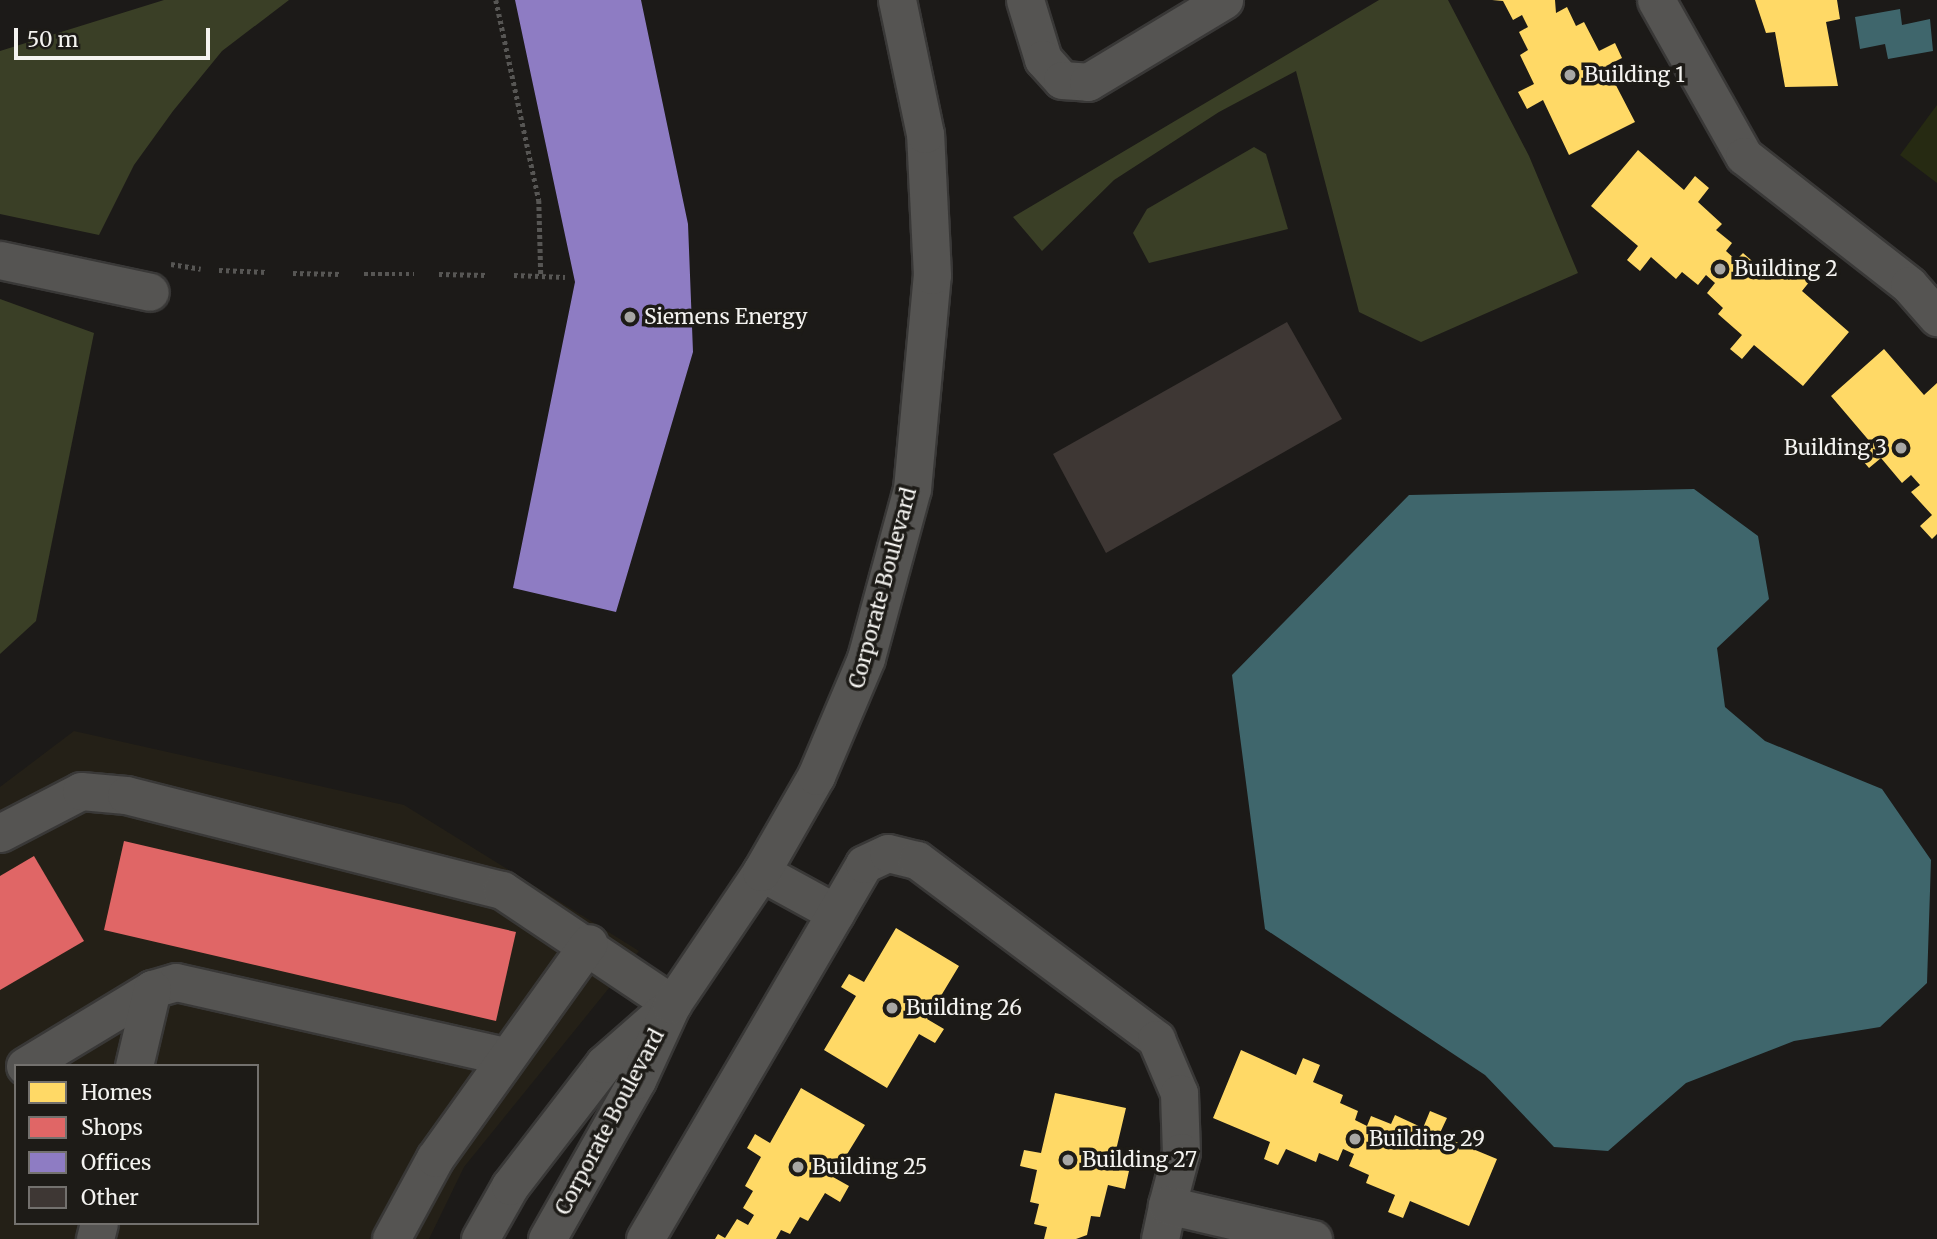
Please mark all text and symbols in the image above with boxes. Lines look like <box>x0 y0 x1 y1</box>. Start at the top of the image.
scale bar <box>18 14 214 58</box>
text: 50 m <box>27 26 78 53</box>
place label: Building 1 <box>1584 62 1685 88</box>
marker: Building 1 <box>1562 67 1578 83</box>
place label: Building 2 <box>1734 256 1838 282</box>
marker: Building 2 <box>1712 261 1728 277</box>
place label: Siemens Energy <box>644 304 807 330</box>
marker: Siemens Energy <box>622 309 638 325</box>
place label: Building 3 <box>1784 435 1887 461</box>
marker: Building 3 <box>1893 440 1909 456</box>
street label: Corporate Boulevard <box>844 485 922 691</box>
place label: Building 26 <box>906 995 1022 1021</box>
marker: Building 26 <box>884 1000 900 1016</box>
street label: Corporate Boulevard <box>550 1025 670 1219</box>
legend <box>14 1064 259 1225</box>
text: Homes <box>81 1079 152 1106</box>
text: Shops <box>81 1114 143 1141</box>
place label: Building 29 <box>1369 1126 1485 1152</box>
marker: Building 29 <box>1347 1131 1363 1147</box>
place label: Building 27 <box>1082 1147 1197 1173</box>
text: Offices <box>81 1149 151 1176</box>
marker: Building 27 <box>1060 1152 1076 1168</box>
place label: Building 25 <box>812 1154 927 1180</box>
marker: Building 25 <box>790 1159 806 1175</box>
text: Other <box>81 1184 139 1211</box>

